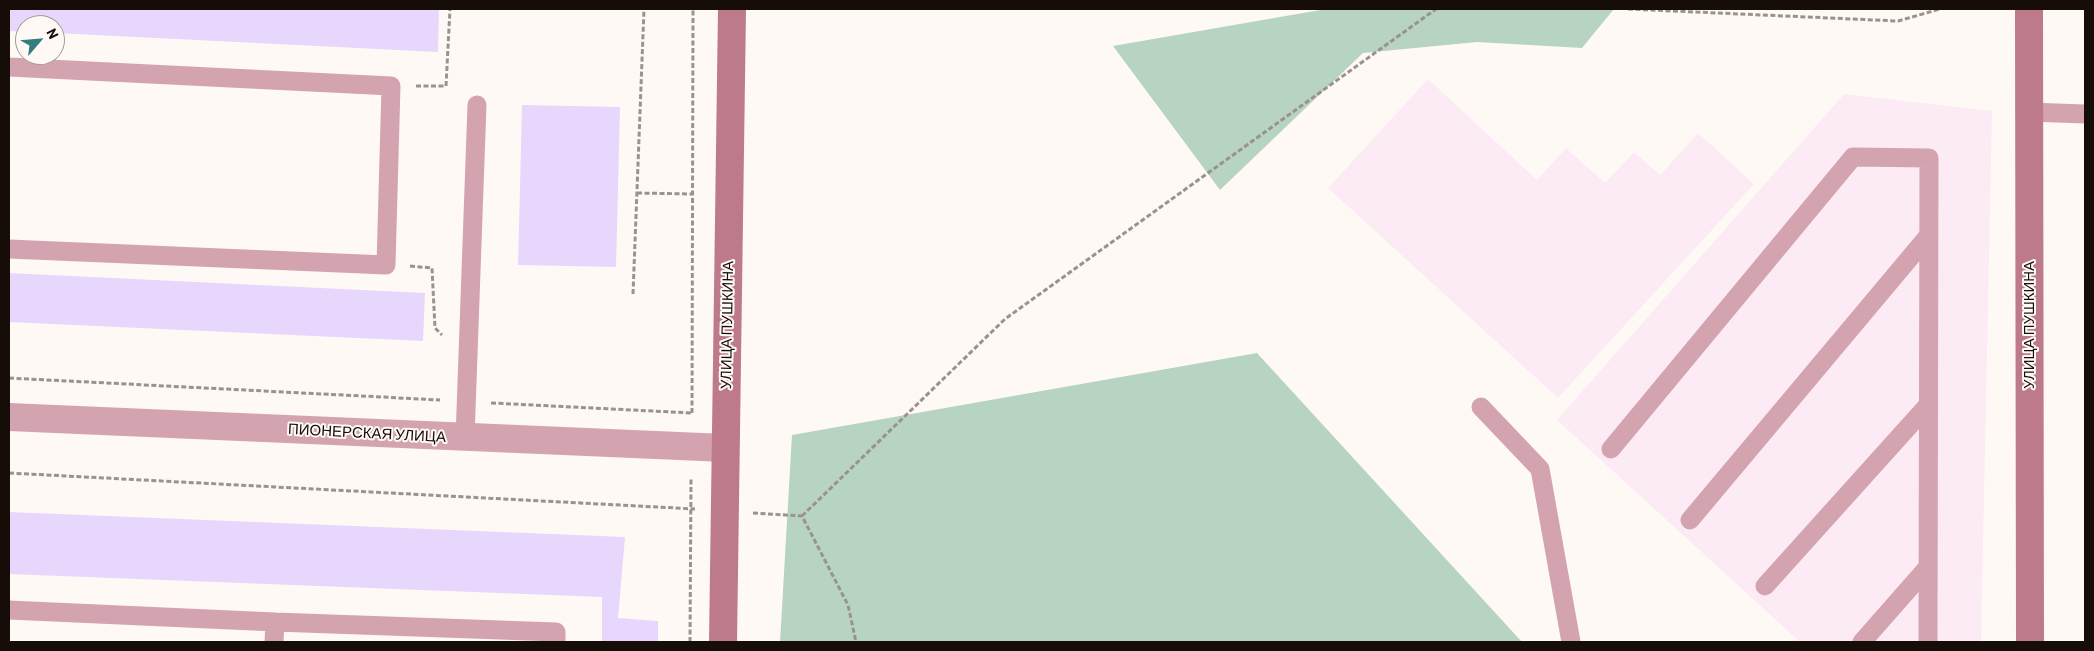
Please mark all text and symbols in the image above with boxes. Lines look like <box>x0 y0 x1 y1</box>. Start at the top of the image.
north arrow <box>15 15 65 65</box>
text: N <box>43 25 63 41</box>
street label: УЛИЦА ПУШКИНА <box>717 261 737 389</box>
street label: УЛИЦА ПУШКИНА <box>2020 261 2038 389</box>
street label: ПИОНЕРСКАЯ УЛИЦА <box>288 420 446 446</box>

